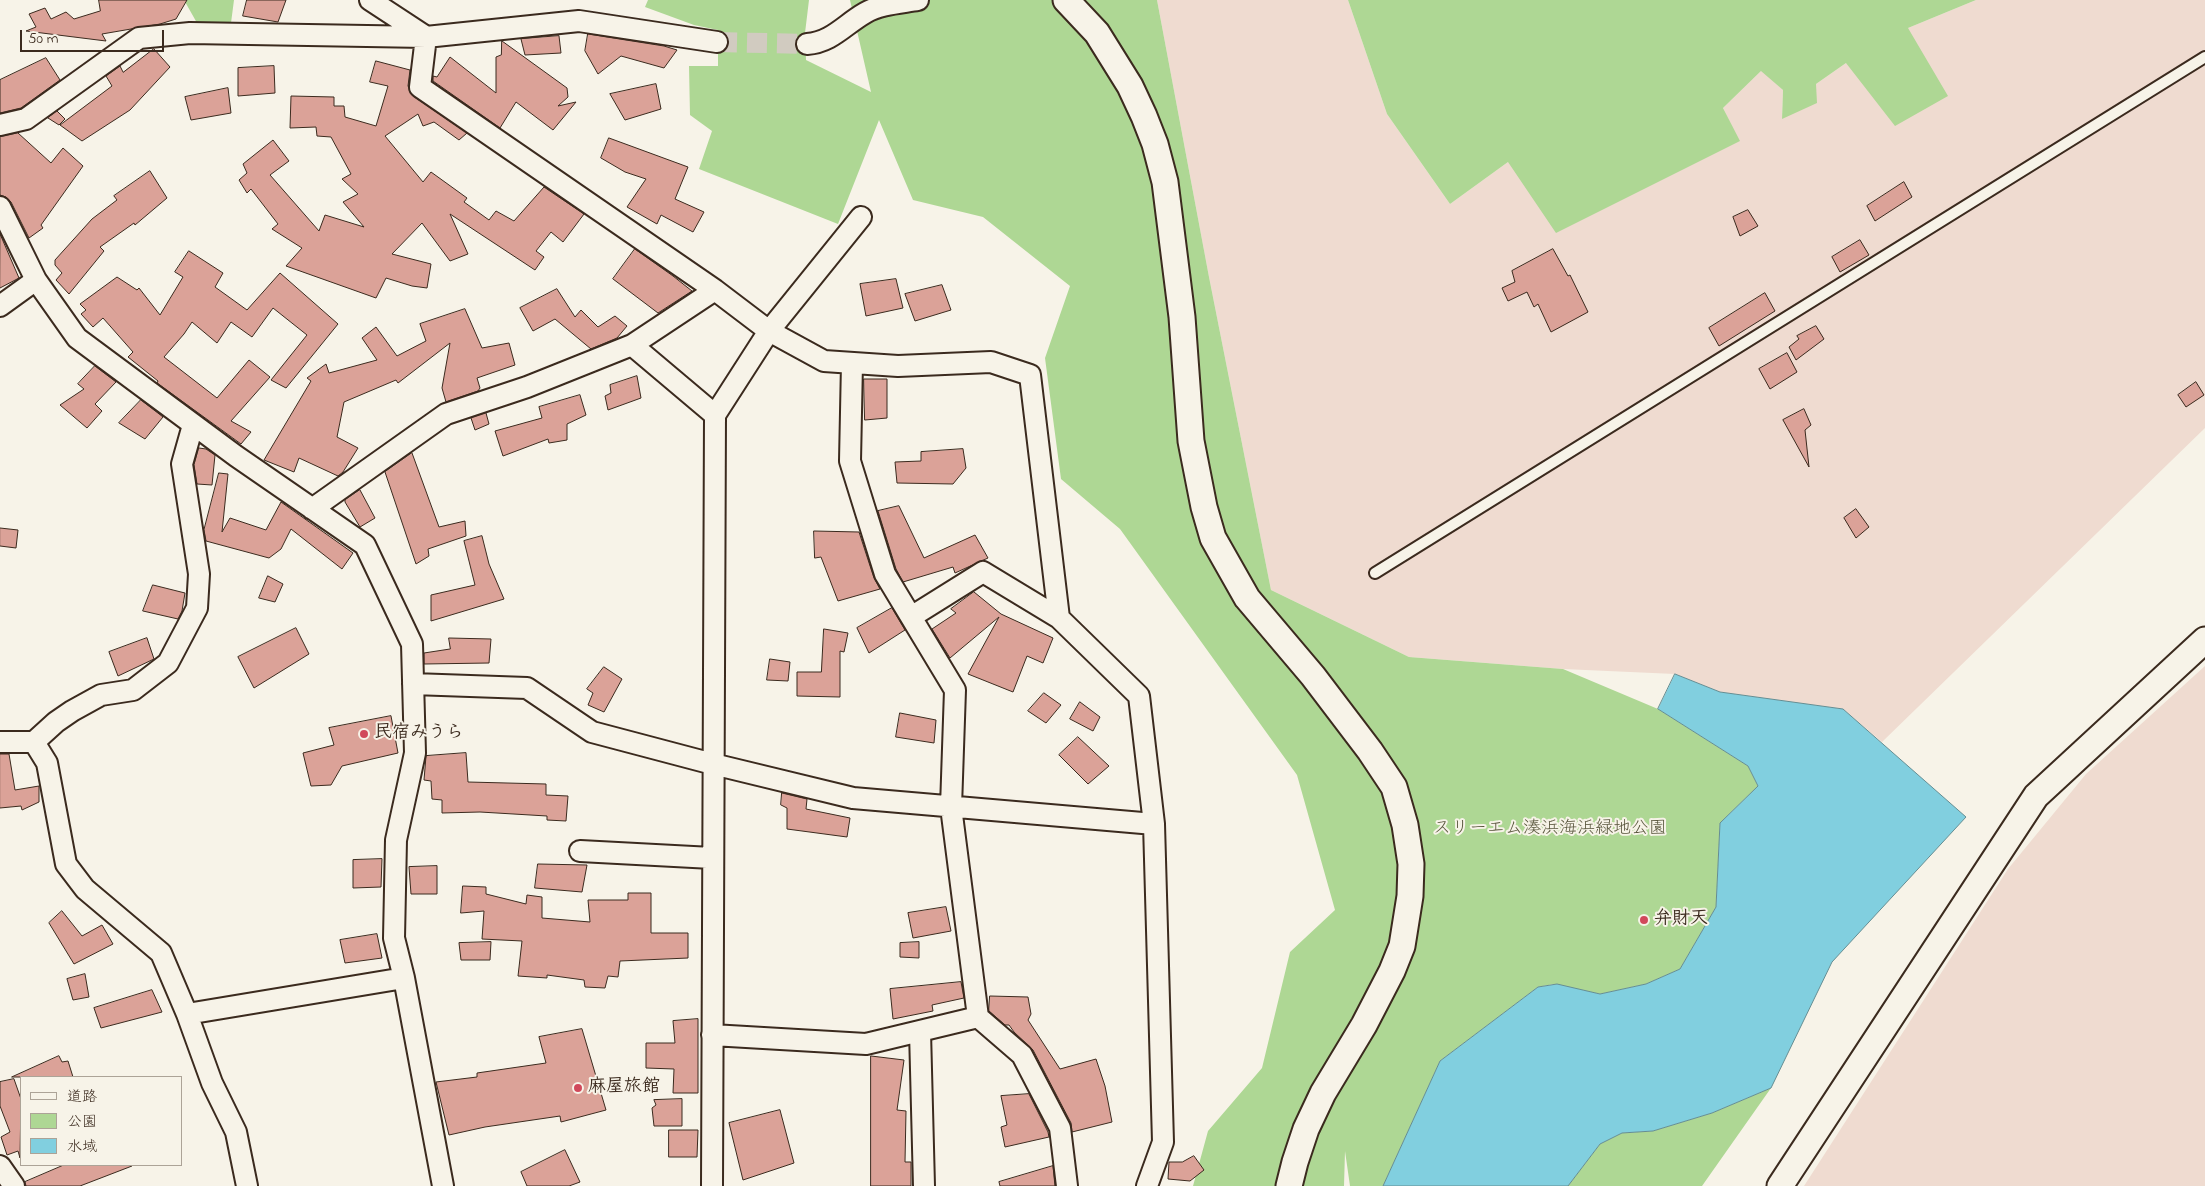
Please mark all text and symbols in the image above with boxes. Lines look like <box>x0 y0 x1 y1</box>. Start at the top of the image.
scale bar <box>22 20 166 52</box>
text: 50 m <box>28 28 58 50</box>
place label: 民宿みうら <box>374 723 464 745</box>
marker: 民宿みうら <box>358 728 370 740</box>
park label: スリーエム湊浜海浜緑地公園 <box>1433 819 1667 841</box>
place label: 弁財天 <box>1654 909 1708 931</box>
marker: 弁財天 <box>1638 914 1650 926</box>
legend <box>20 1076 182 1166</box>
place label: 麻屋旅館 <box>588 1077 660 1099</box>
marker: 麻屋旅館 <box>572 1082 584 1094</box>
text: 道路 <box>67 1086 97 1108</box>
text: 公園 <box>67 1111 97 1133</box>
text: 水域 <box>67 1136 97 1158</box>

